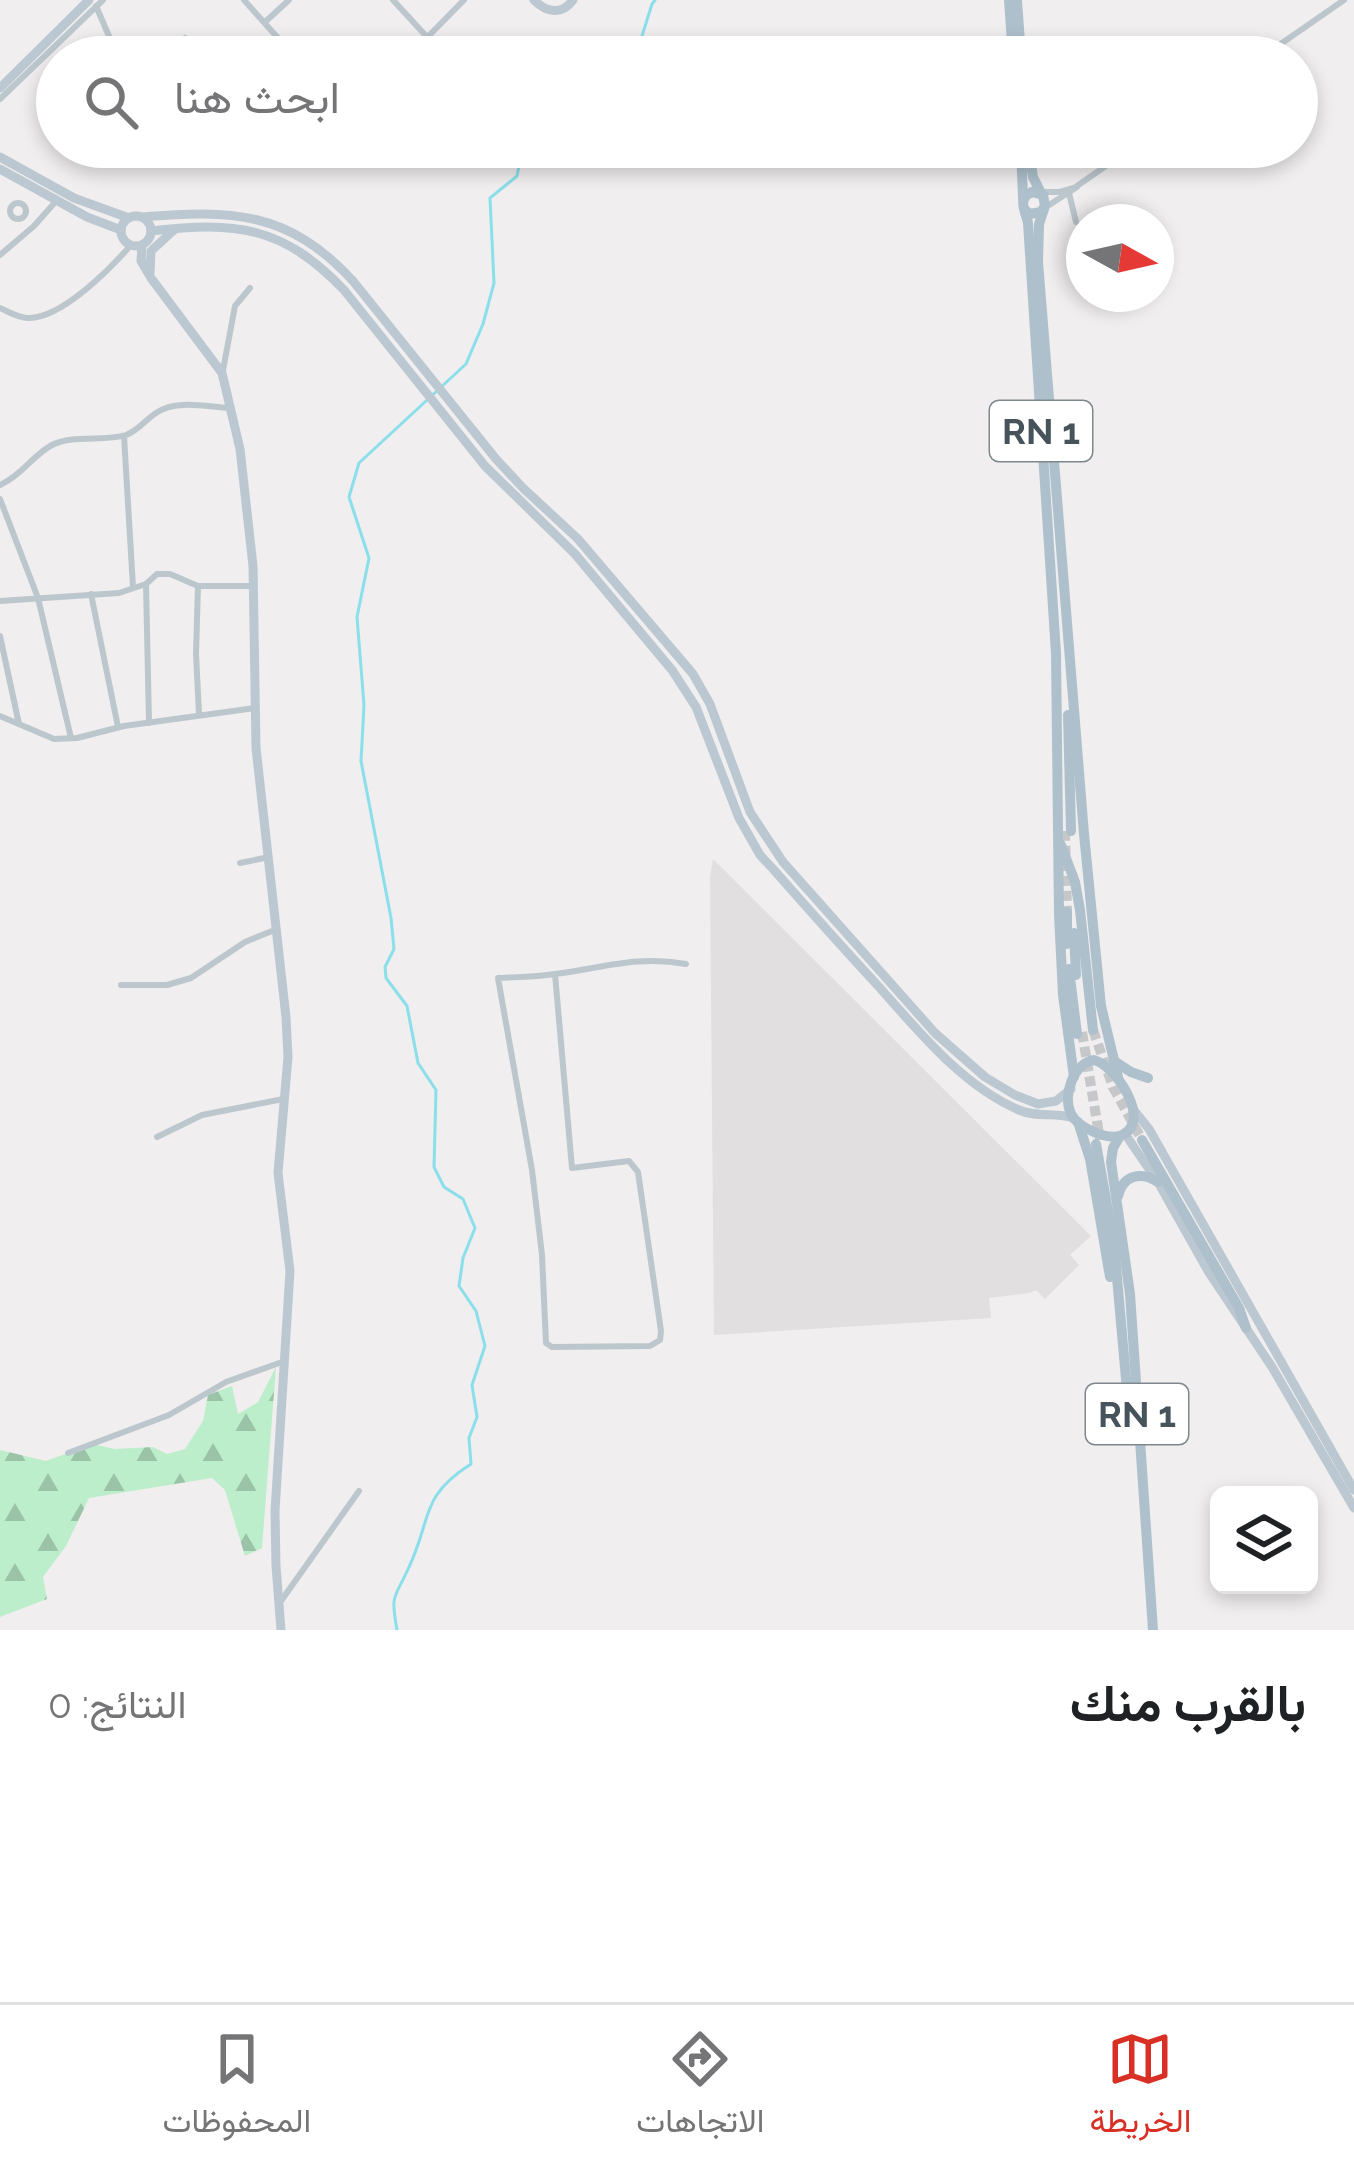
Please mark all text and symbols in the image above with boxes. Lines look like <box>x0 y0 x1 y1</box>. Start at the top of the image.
search box <box>36 36 1318 168</box>
icon: search <box>78 69 144 135</box>
text: ابحث هنا <box>174 71 340 124</box>
north arrow <box>1066 204 1174 312</box>
road number: RN 1 <box>990 401 1092 461</box>
road number: RN 1 <box>1086 1384 1188 1444</box>
map controls <box>1210 1486 1318 1594</box>
button: layers <box>1210 1486 1318 1594</box>
text: بالقرب منك <box>1070 1673 1306 1733</box>
text: النتائج: 0 <box>48 1681 187 1727</box>
tab: المحفوظات <box>163 2026 311 2150</box>
tab: الاتجاهات <box>636 2026 764 2150</box>
tab: الخريطة <box>1089 2026 1191 2150</box>

